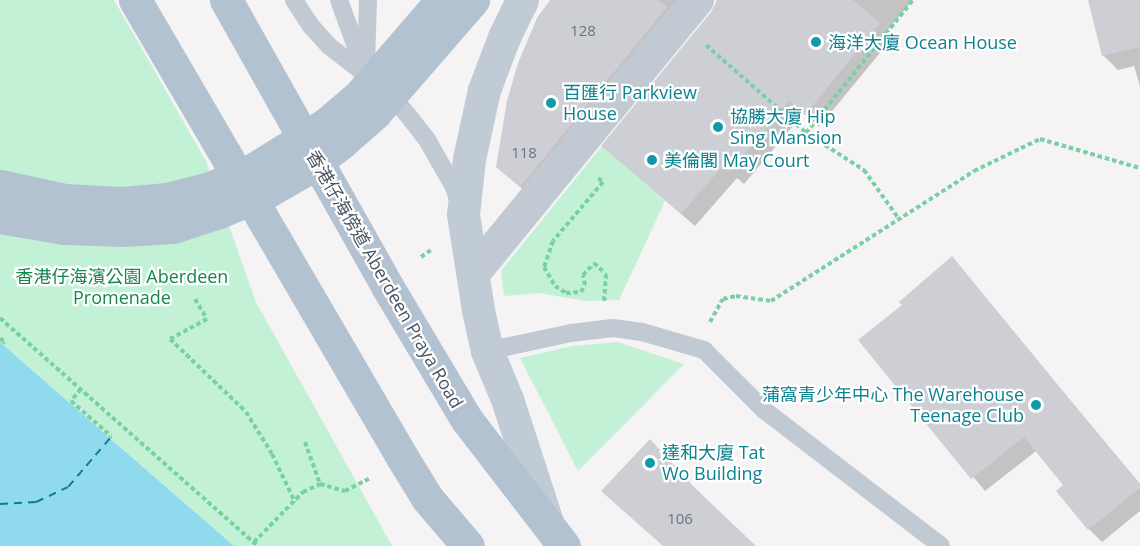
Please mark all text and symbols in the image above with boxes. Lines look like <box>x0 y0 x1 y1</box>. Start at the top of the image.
house number: 128 <box>570 22 596 40</box>
place label: 海洋大廈 Ocean House <box>828 31 1017 53</box>
marker: 海洋大廈 Ocean House <box>809 35 823 49</box>
place label: 百匯行 Parkview House <box>563 82 697 124</box>
marker: 百匯行 Parkview House <box>544 96 558 110</box>
place label: 協勝大廈 Hip Sing Mansion <box>730 106 842 148</box>
marker: 協勝大廈 Hip Sing Mansion <box>711 120 725 134</box>
house number: 118 <box>511 144 537 162</box>
street label: 香港仔海傍道 Aberdeen Praya Road <box>302 146 468 412</box>
place label: 美倫閣 May Court <box>664 149 810 171</box>
marker: 美倫閣 May Court <box>645 153 659 167</box>
park label: 香港仔海濱公園 Aberdeen Promenade <box>16 266 228 308</box>
place label: 蒲窩青少年中心 The Warehouse Teenage Club <box>762 384 1024 426</box>
marker: 蒲窩青少年中心 The Warehouse Teenage Club <box>1029 398 1043 412</box>
place label: 達和大廈 Tat Wo Building <box>662 442 765 484</box>
marker: 達和大廈 Tat Wo Building <box>643 456 657 470</box>
house number: 106 <box>667 510 693 528</box>

